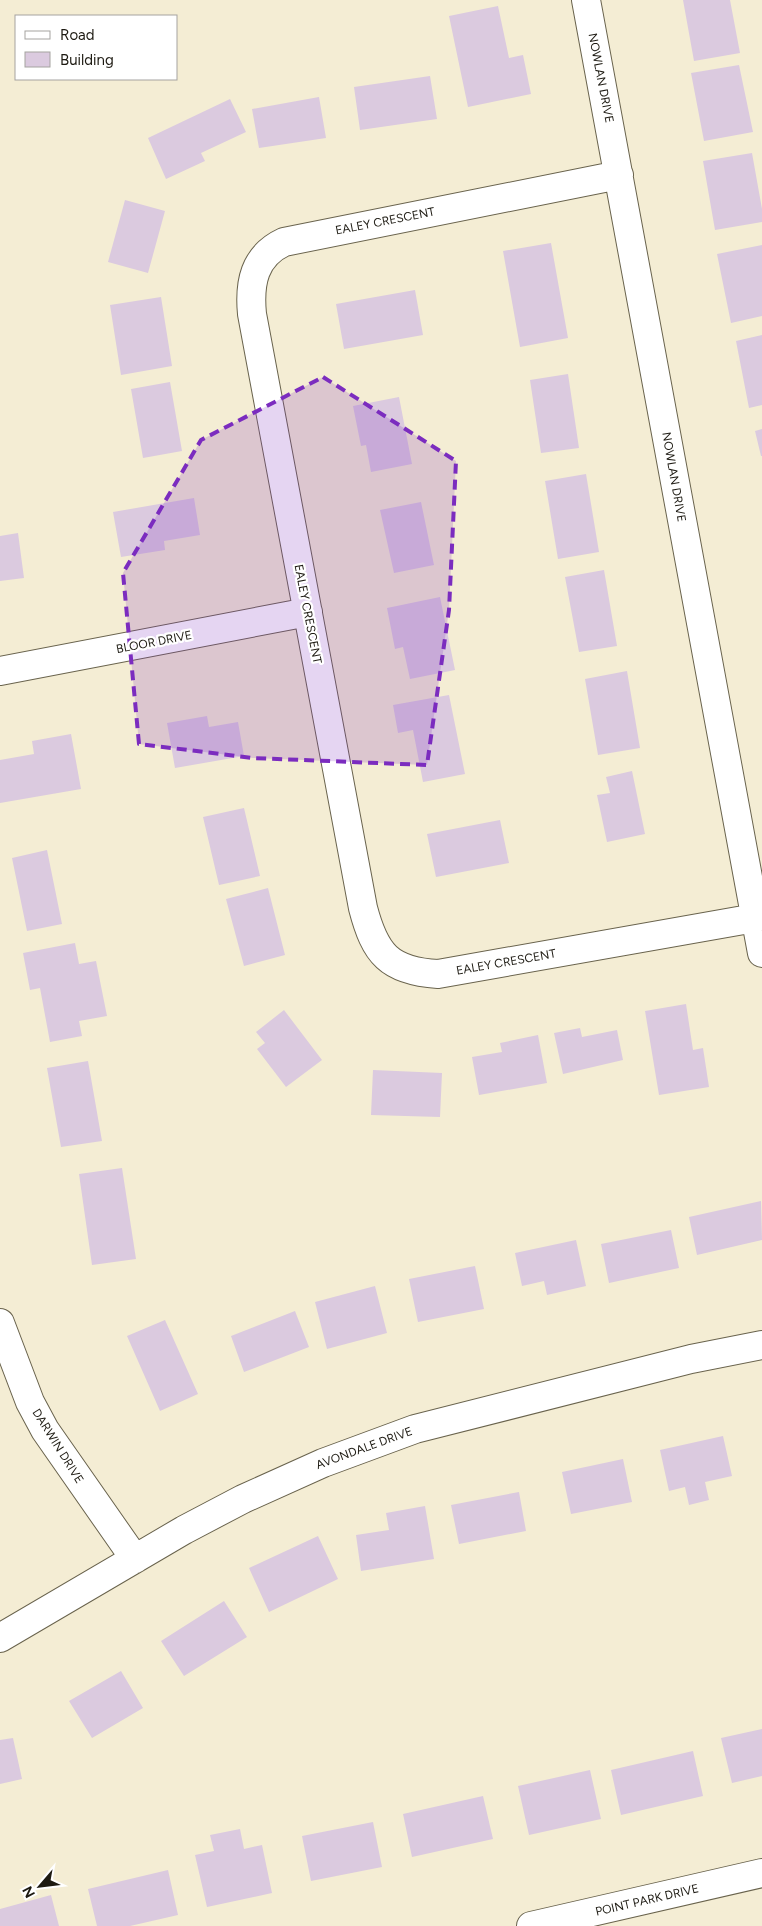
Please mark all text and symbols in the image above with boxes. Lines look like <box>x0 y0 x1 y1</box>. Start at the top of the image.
legend <box>15 15 178 80</box>
text: Road <box>60 26 95 44</box>
street label: NOWLAN DRIVE <box>585 32 617 124</box>
text: Building <box>60 51 114 69</box>
street label: EALEY CRESCENT <box>334 204 436 238</box>
street label: NOWLAN DRIVE <box>659 431 689 523</box>
street label: EALEY CRESCENT <box>291 563 325 665</box>
street label: BLOOR DRIVE <box>115 628 193 656</box>
street label: EALEY CRESCENT <box>455 946 557 978</box>
street label: DARWIN DRIVE <box>29 1406 87 1486</box>
street label: AVONDALE DRIVE <box>314 1424 414 1472</box>
north arrow <box>15 1861 65 1911</box>
street label: POINT PARK DRIVE <box>594 1881 700 1919</box>
text: N <box>19 1883 39 1901</box>

